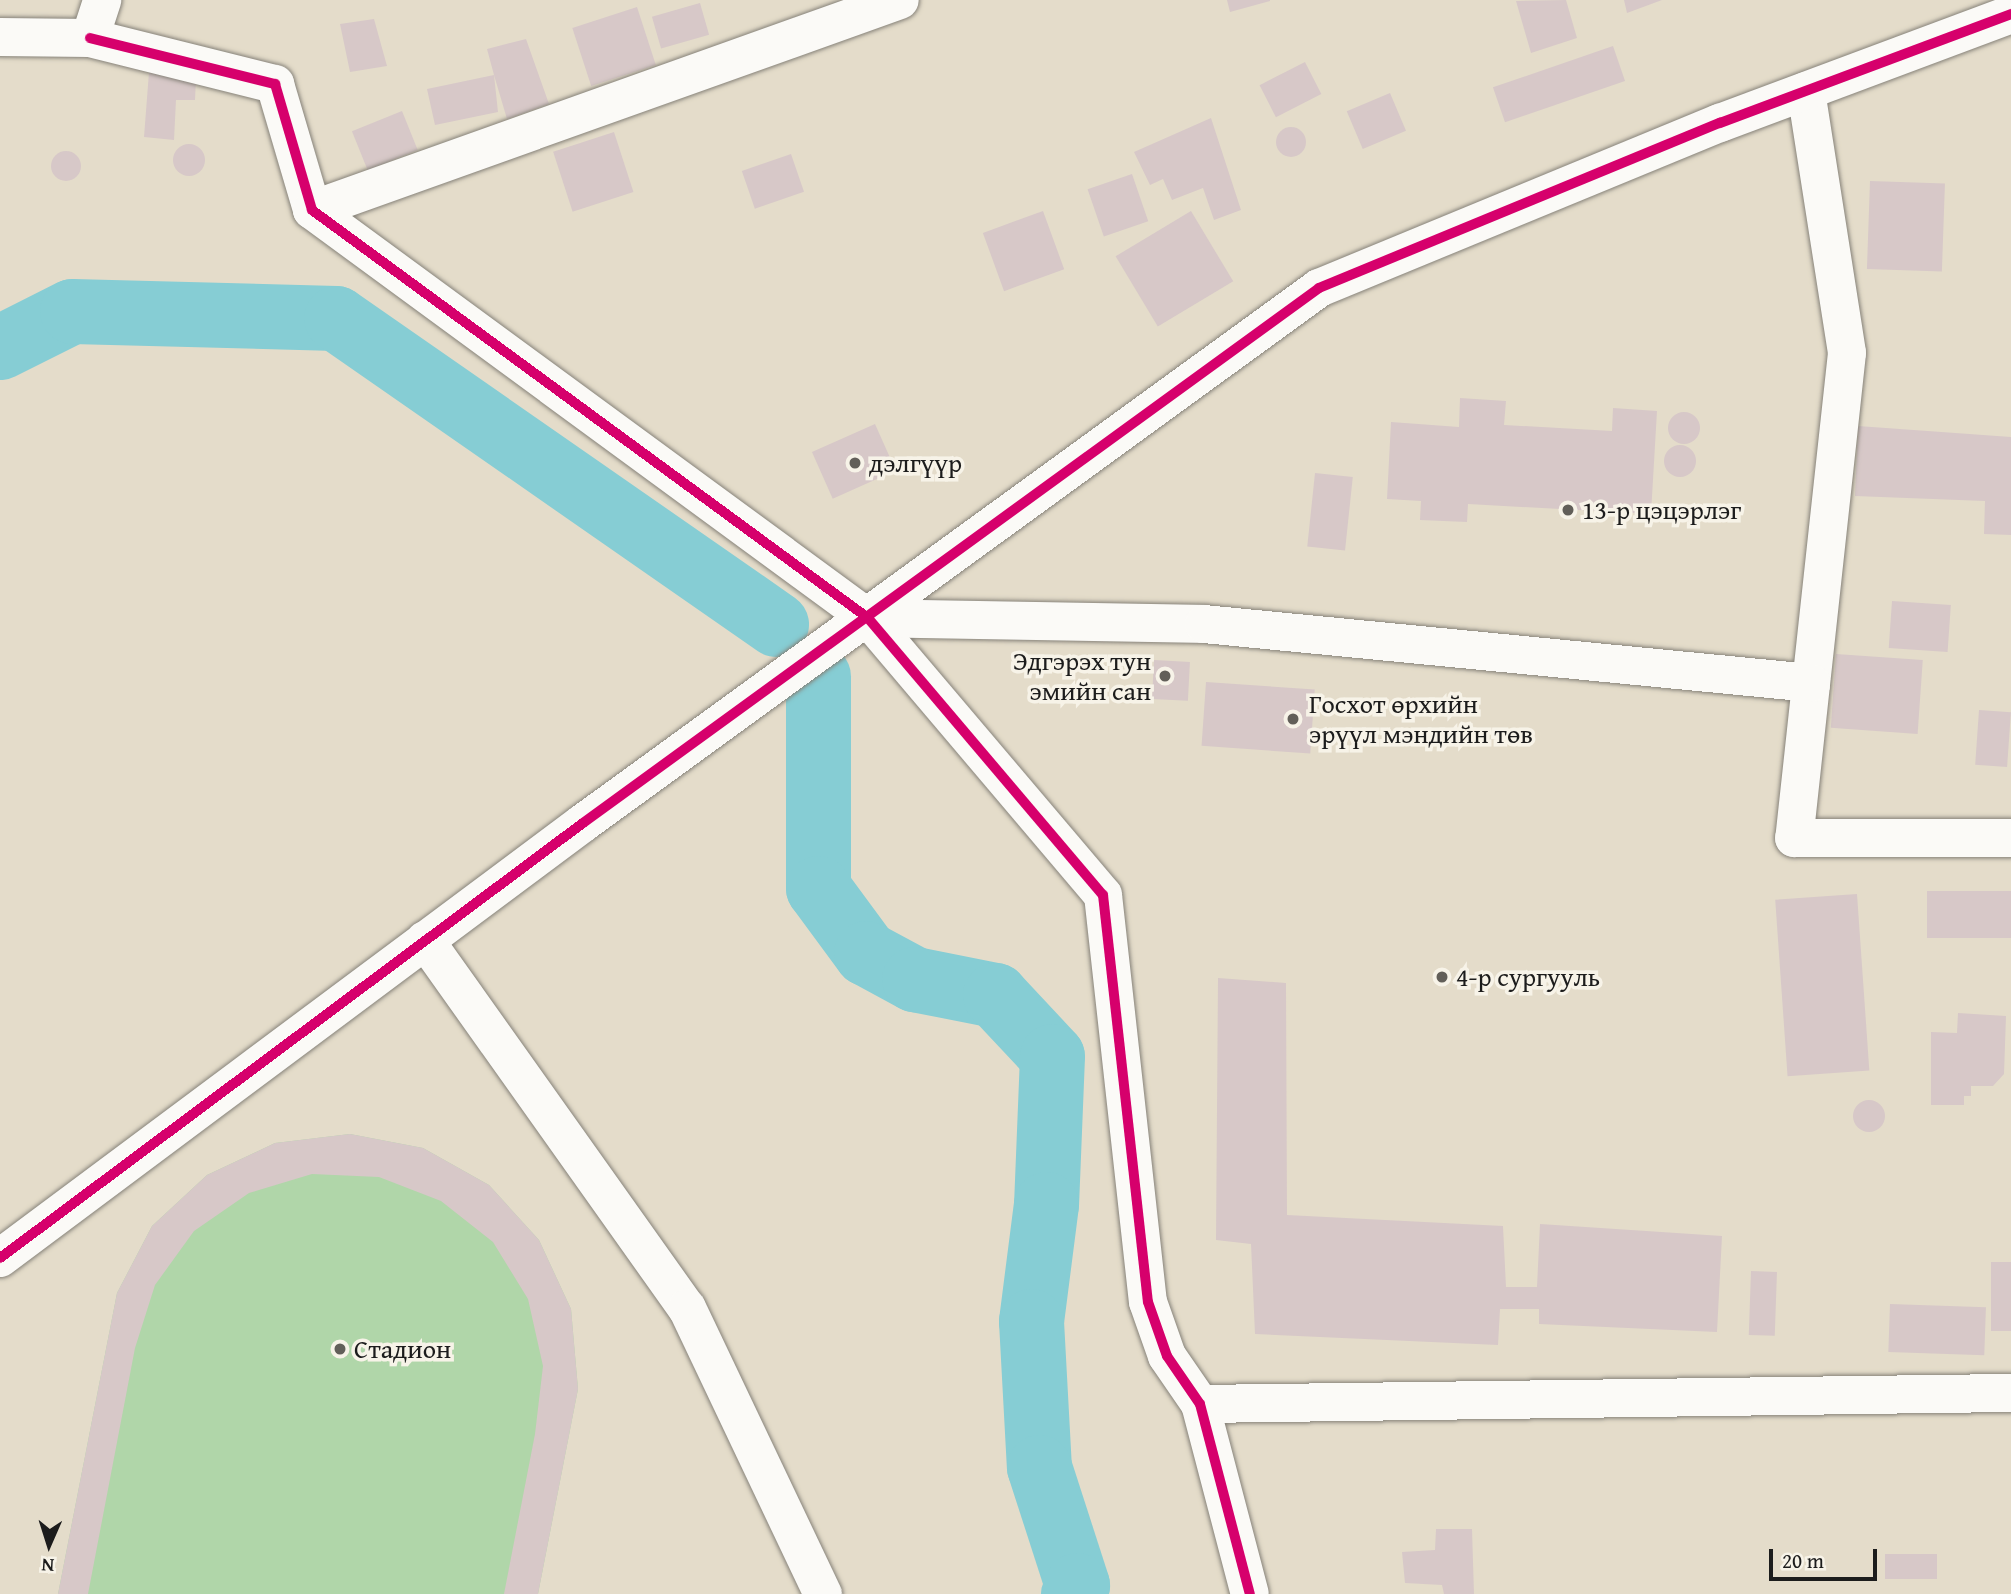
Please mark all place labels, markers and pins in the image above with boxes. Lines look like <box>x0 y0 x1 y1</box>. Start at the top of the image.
place label: дэлгүүр <box>869 447 962 479</box>
marker: дэлгүүр <box>847 455 863 471</box>
place label: 13-р цэцэрлэг <box>1582 494 1741 526</box>
marker: 13-р цэцэрлэг <box>1560 502 1576 518</box>
place label: Эдгэрэх тун эмийн сан <box>1013 645 1151 706</box>
marker: Эдгэрэх тун эмийн сан <box>1157 668 1173 684</box>
place label: Госхот өрхийн эрүүл мэндийн төв <box>1309 688 1533 750</box>
marker: Госхот өрхийн эрүүл мэндийн төв <box>1283 709 1303 729</box>
place label: 4-р сургууль <box>1456 961 1600 993</box>
marker: 4-р сургууль <box>1434 969 1450 985</box>
place label: Стадион <box>354 1333 451 1365</box>
marker: Стадион <box>332 1341 348 1357</box>

